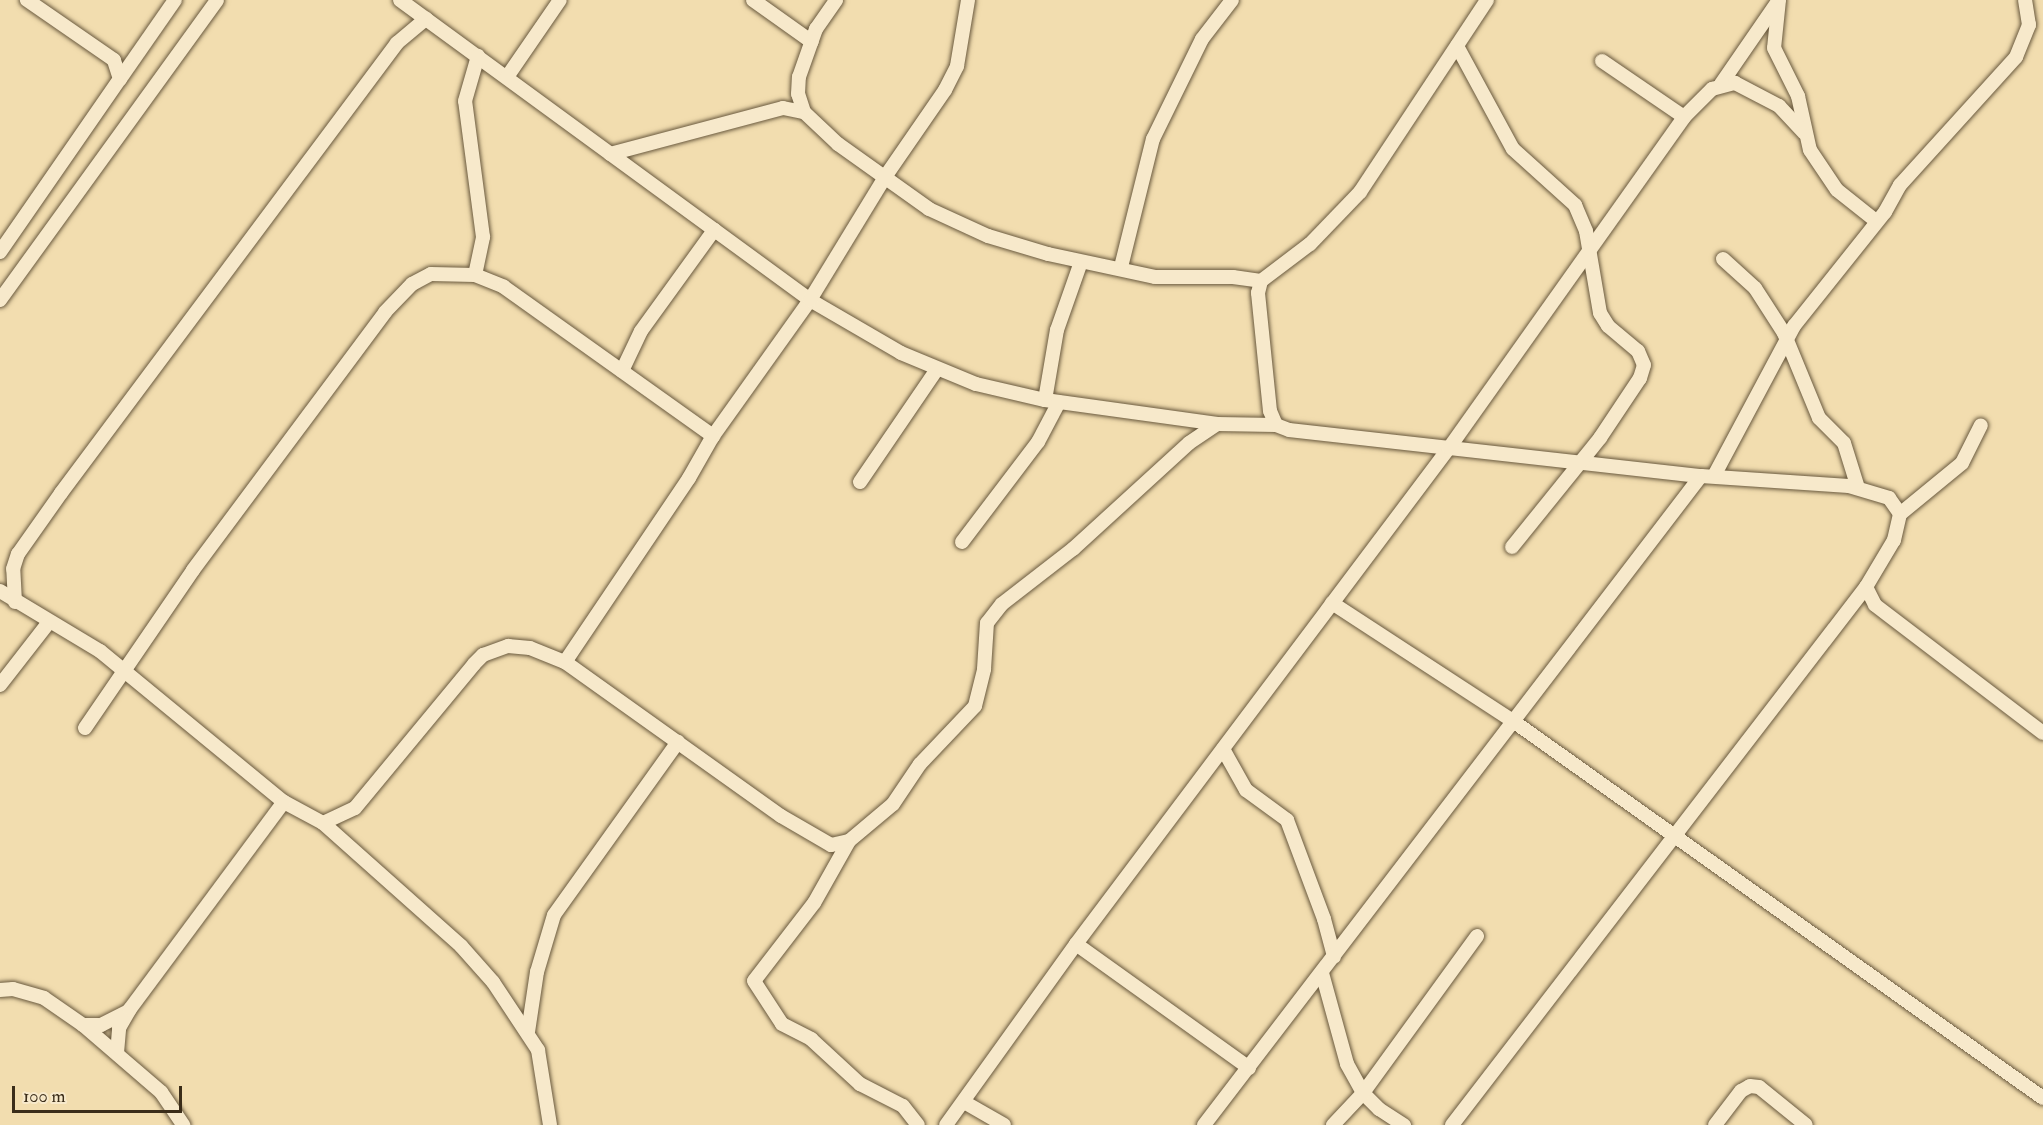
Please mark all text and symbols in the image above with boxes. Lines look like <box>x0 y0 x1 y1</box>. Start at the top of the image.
scale bar <box>15 1074 184 1112</box>
text: 100 m <box>23 1085 66 1108</box>

